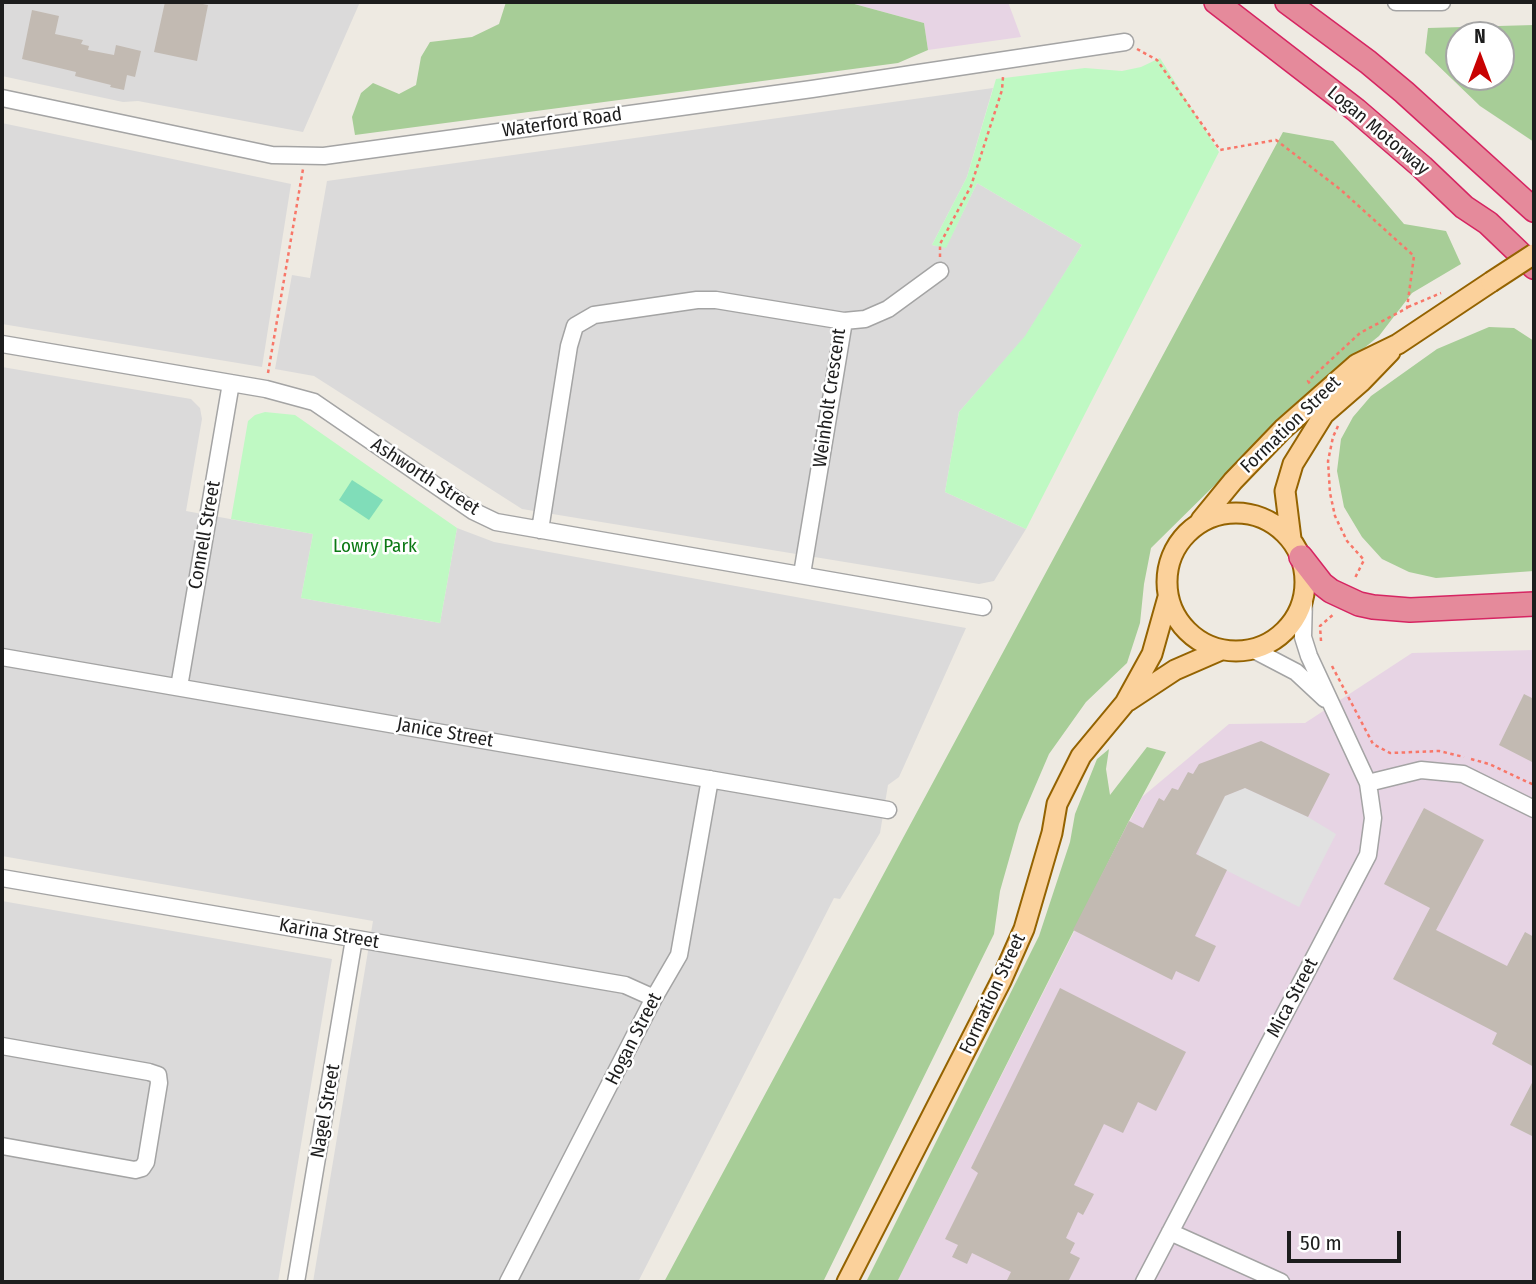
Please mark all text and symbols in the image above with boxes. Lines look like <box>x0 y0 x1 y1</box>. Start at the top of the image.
north arrow <box>1445 21 1515 91</box>
text: N <box>1474 25 1486 48</box>
street label: Logan Motorway <box>1322 82 1434 180</box>
street label: Waterford Road <box>501 103 623 143</box>
street label: Weinholt Crescent <box>809 327 851 469</box>
street label: Formation Street <box>1236 372 1346 478</box>
street label: Ashworth Street <box>367 434 483 520</box>
street label: Connell Street <box>184 479 226 591</box>
park label: Lowry Park <box>333 536 417 558</box>
street label: Janice Street <box>395 713 495 753</box>
street label: Karina Street <box>277 914 381 954</box>
street label: Formation Street <box>955 930 1031 1058</box>
street label: Mica Street <box>1263 954 1323 1042</box>
street label: Hogan Street <box>601 989 667 1089</box>
street label: Nagel Street <box>307 1062 345 1160</box>
scale bar <box>1291 1218 1405 1262</box>
text: 50 m <box>1300 1230 1342 1256</box>

